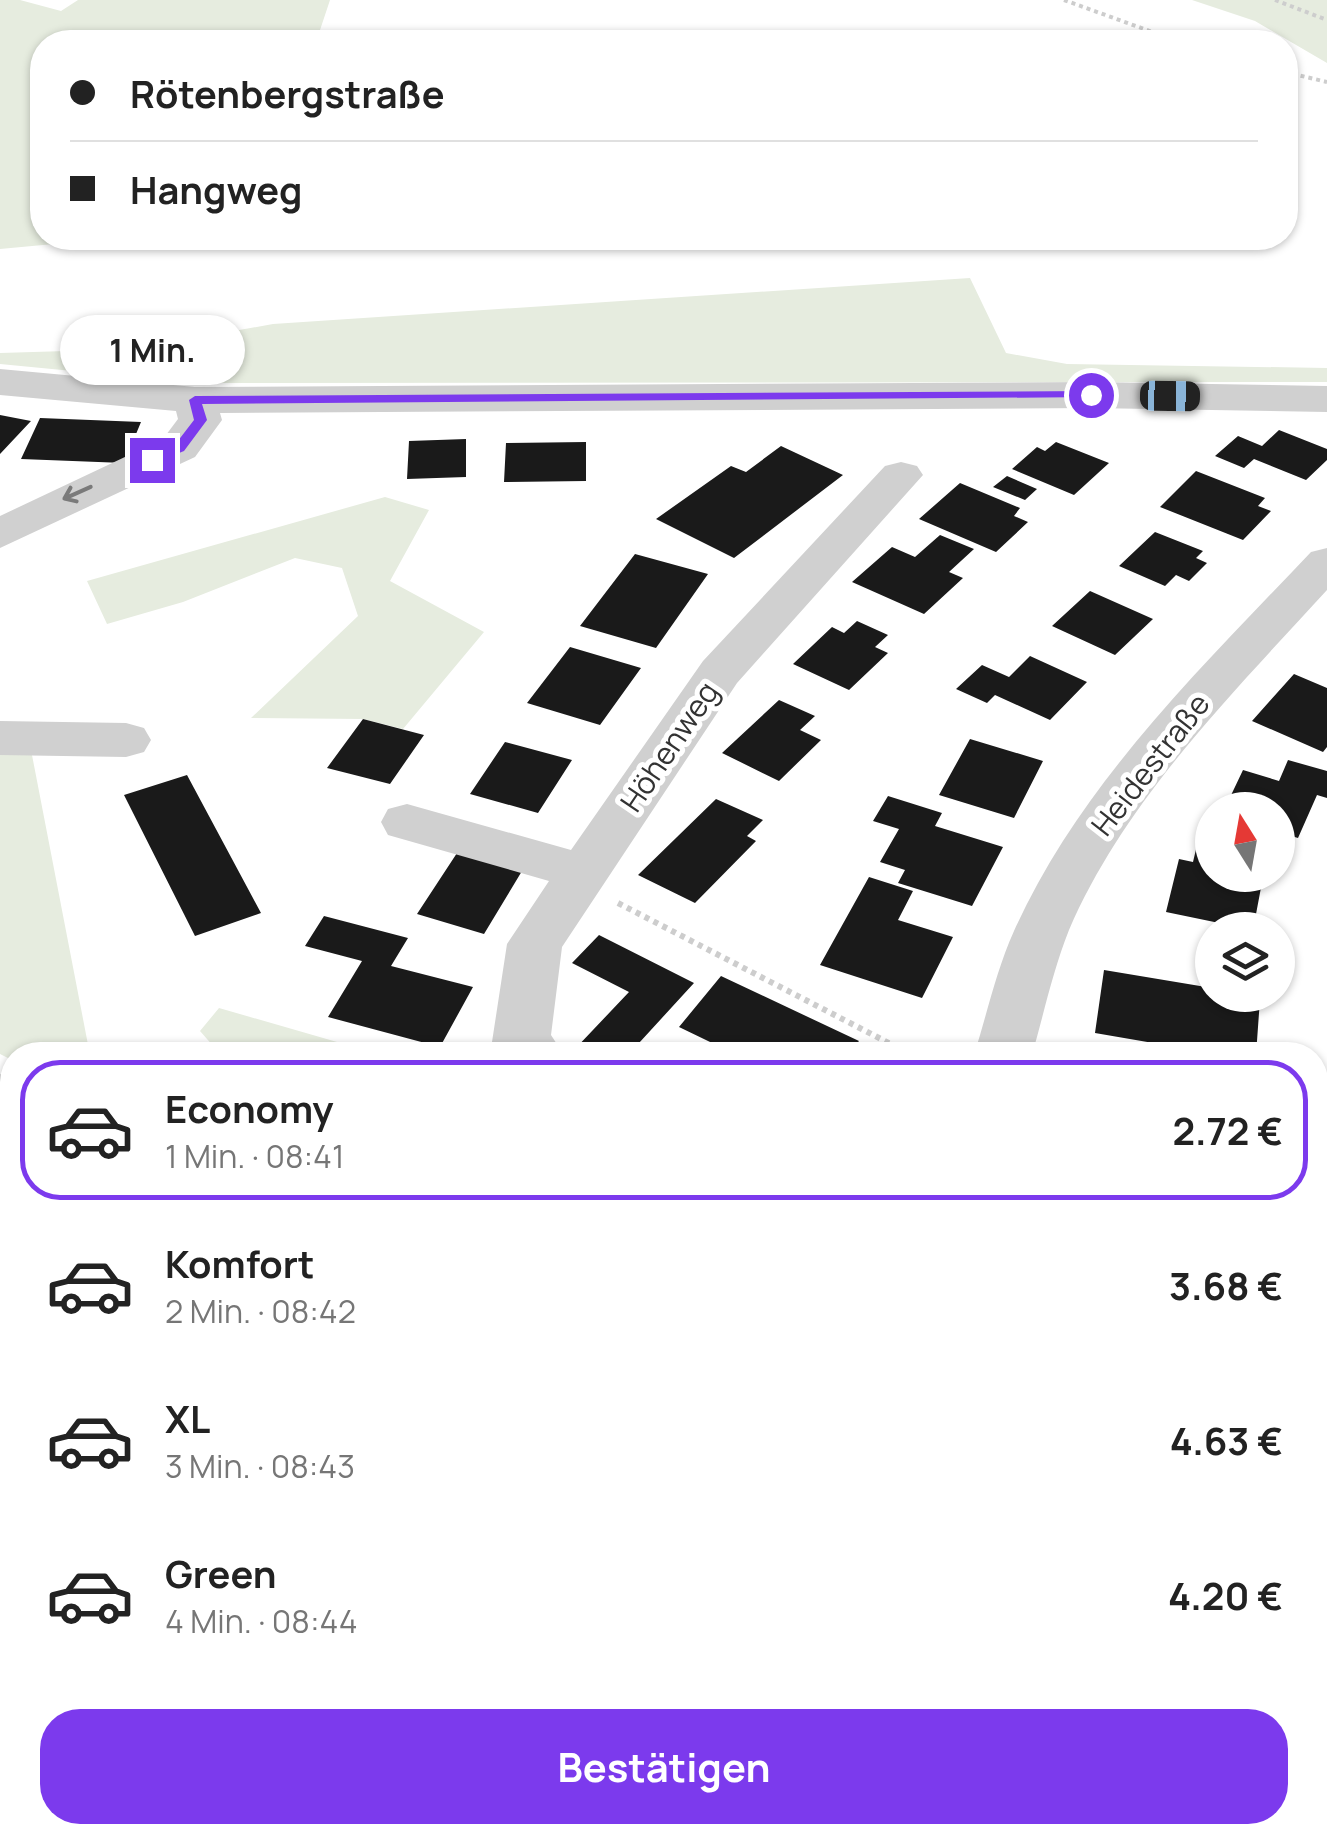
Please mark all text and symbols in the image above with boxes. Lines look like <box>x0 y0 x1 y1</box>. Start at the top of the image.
text: Rötenbergstraße <box>130 67 445 119</box>
text: Hangweg <box>130 163 303 215</box>
callout: 1 Min. <box>59 315 244 385</box>
text: 1 Min. <box>109 328 196 372</box>
route start <box>1069 373 1114 418</box>
car <box>1140 380 1200 412</box>
route end <box>130 438 175 483</box>
one-way arrow <box>62 485 93 503</box>
street label: Höhenweg <box>610 673 727 819</box>
street label: Heidestraße <box>1081 684 1218 844</box>
north arrow <box>1195 792 1295 892</box>
map controls <box>1195 792 1295 1012</box>
button: layers <box>1195 912 1295 1012</box>
text: Economy <box>165 1082 334 1134</box>
icon: car <box>45 1085 135 1175</box>
text: 2.72 € <box>1172 1104 1283 1156</box>
text: 1 Min. · 08:41 <box>165 1134 344 1178</box>
text: Komfort <box>165 1237 314 1289</box>
icon: car <box>45 1240 135 1330</box>
text: 3.68 € <box>1169 1259 1283 1311</box>
text: 2 Min. · 08:42 <box>165 1289 356 1333</box>
text: XL <box>165 1392 210 1444</box>
icon: car <box>45 1395 135 1485</box>
text: 4.63 € <box>1170 1414 1283 1466</box>
text: 3 Min. · 08:43 <box>165 1444 355 1488</box>
text: Green <box>165 1547 277 1599</box>
icon: car <box>45 1550 135 1640</box>
text: 4.20 € <box>1168 1569 1283 1621</box>
text: 4 Min. · 08:44 <box>165 1599 358 1643</box>
button: Bestätigen <box>40 1709 1288 1824</box>

